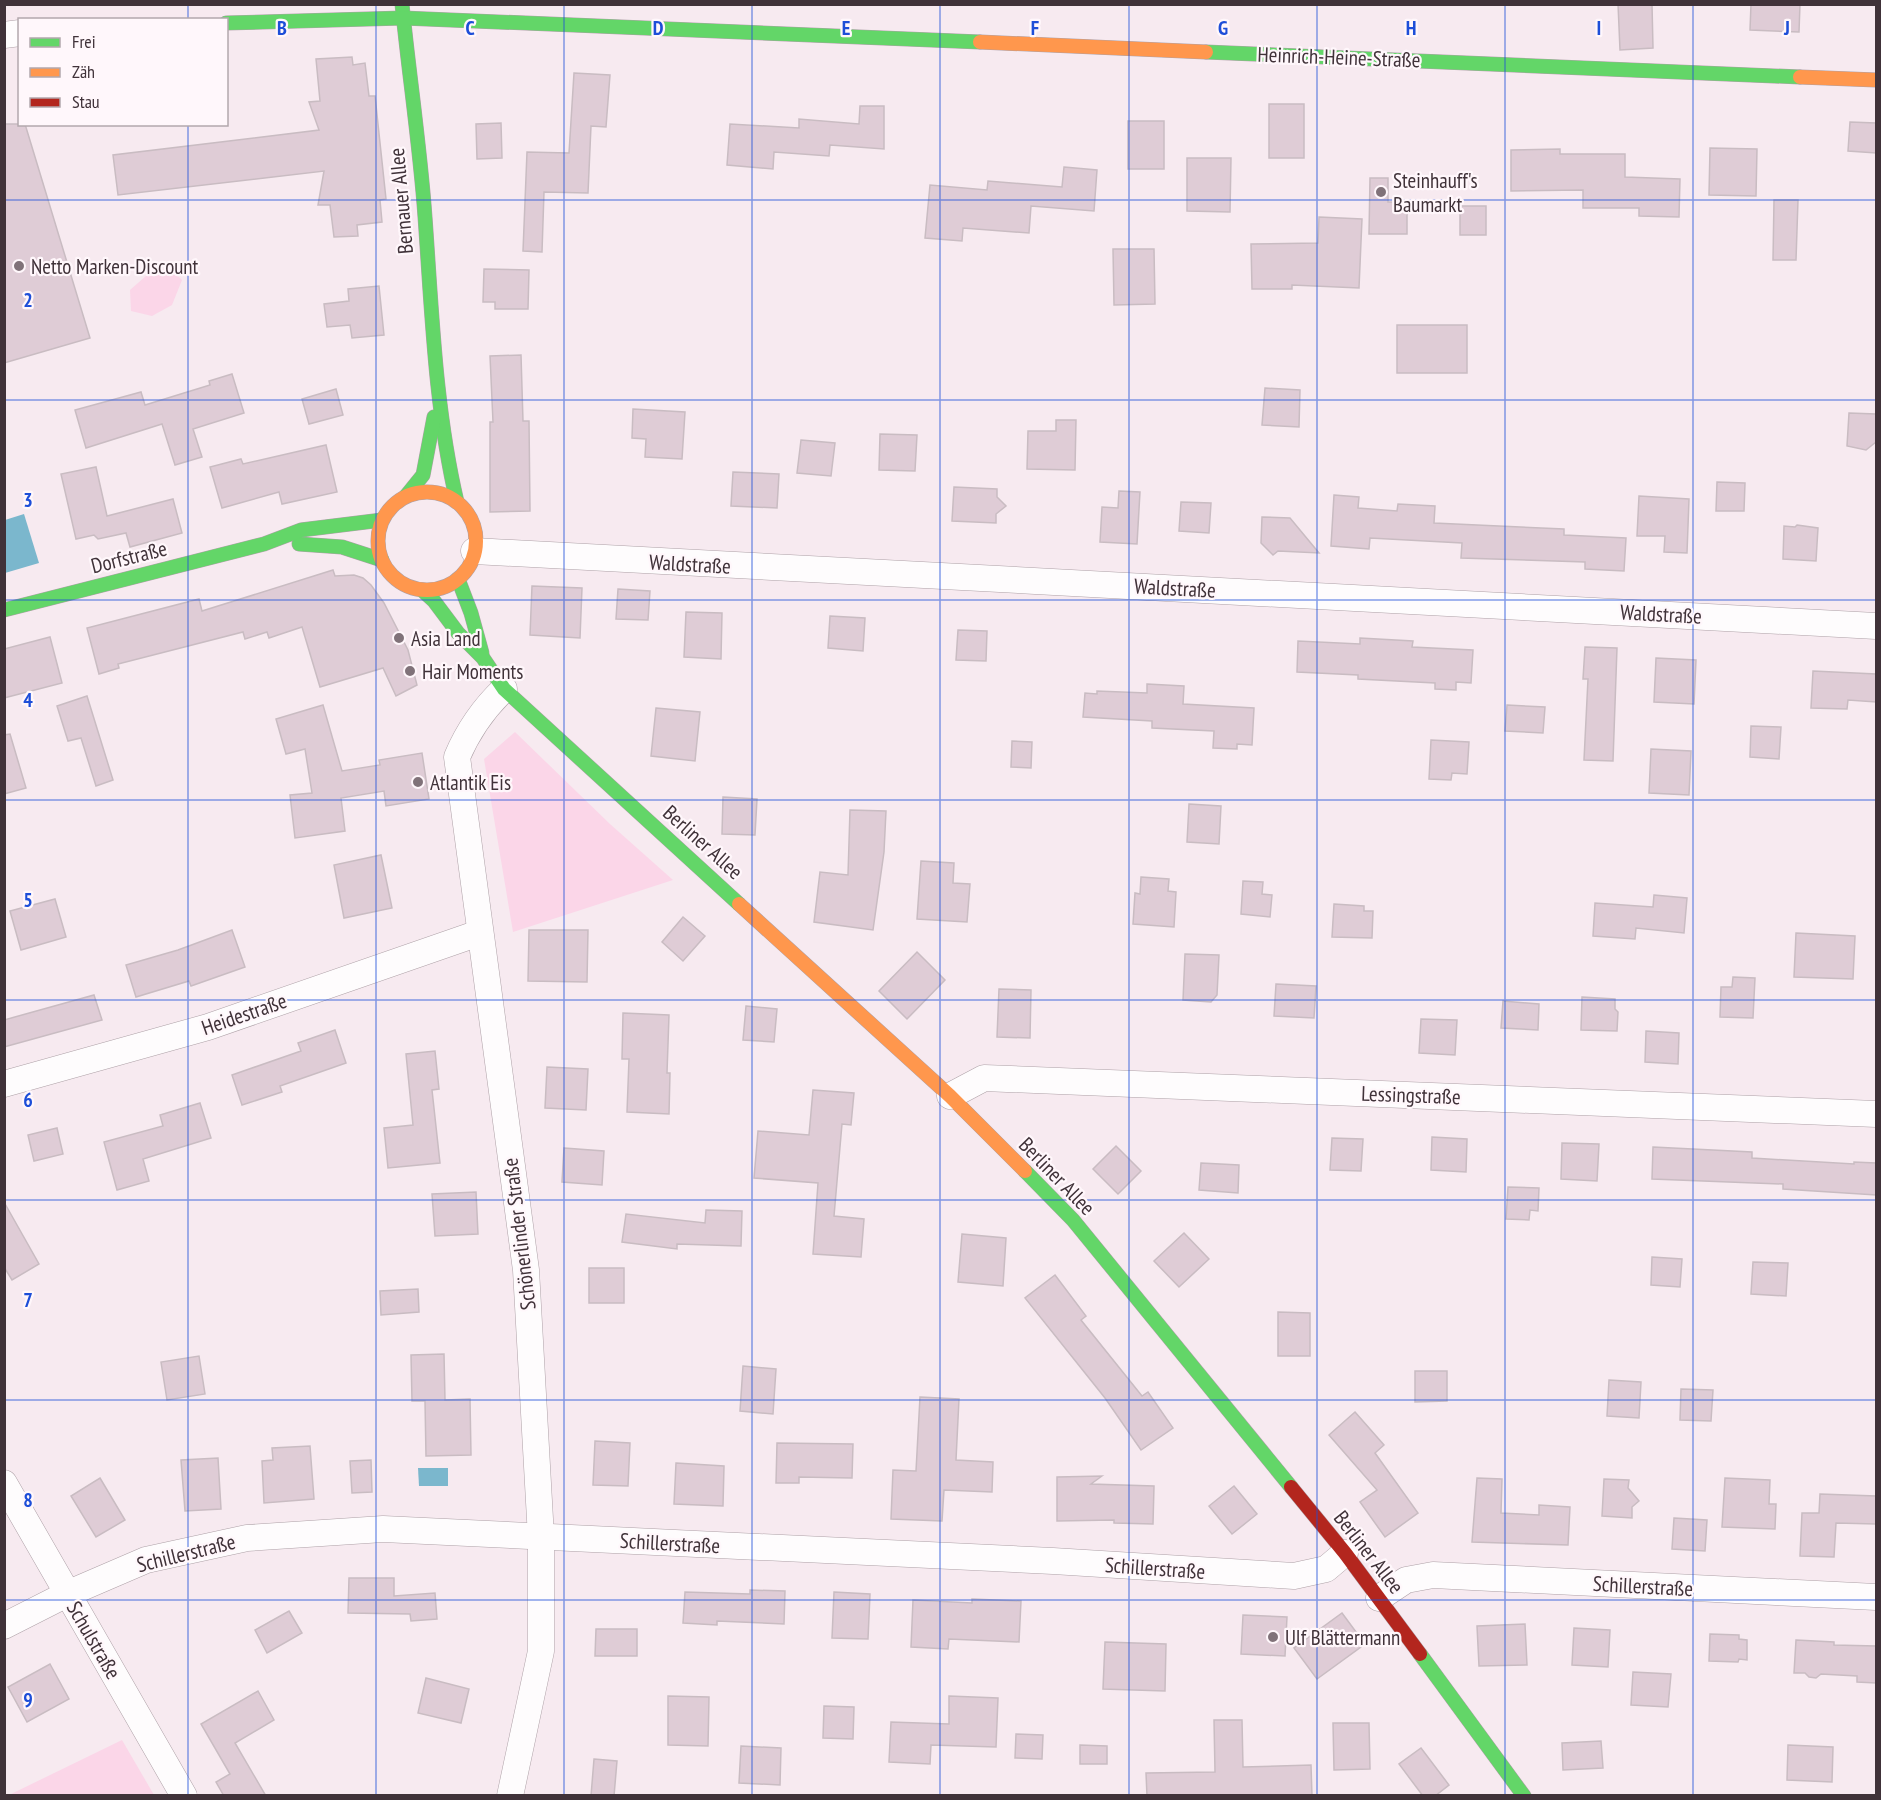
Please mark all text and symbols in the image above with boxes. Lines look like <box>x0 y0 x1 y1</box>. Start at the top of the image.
text: B <box>277 15 287 41</box>
text: C <box>465 15 475 41</box>
text: D <box>653 15 664 41</box>
text: E <box>842 15 850 41</box>
text: F <box>1031 15 1039 41</box>
text: G <box>1218 15 1228 41</box>
text: H <box>1406 15 1416 41</box>
text: I <box>1597 15 1601 41</box>
text: J <box>1783 15 1790 41</box>
legend <box>18 18 228 126</box>
text: Frei <box>72 30 96 53</box>
street label: Heinrich-Heine-Straße <box>1257 41 1421 73</box>
text: Zäh <box>72 60 95 83</box>
text: Stau <box>72 90 100 113</box>
street label: Bernauer Allee <box>383 147 419 255</box>
place label: Steinhauff's Baumarkt <box>1393 167 1478 218</box>
marker: Steinhauff's Baumarkt <box>1374 185 1388 199</box>
place label: Netto Marken-Discount <box>31 253 199 280</box>
marker: Netto Marken-Discount <box>12 259 26 273</box>
text: 2 <box>23 287 33 313</box>
text: 3 <box>23 487 33 513</box>
street label: Dorfstraße <box>88 535 170 579</box>
street label: Waldstraße <box>648 548 732 580</box>
street label: Waldstraße <box>1133 572 1217 604</box>
street label: Waldstraße <box>1619 598 1703 630</box>
place label: Asia Land <box>411 625 481 652</box>
marker: Asia Land <box>392 631 406 645</box>
place label: Hair Moments <box>422 658 523 685</box>
marker: Hair Moments <box>403 664 417 678</box>
text: 4 <box>23 687 33 713</box>
place label: Atlantik Eis <box>430 769 511 796</box>
marker: Atlantik Eis <box>411 775 425 789</box>
street label: Berliner Allee <box>657 799 749 885</box>
text: 5 <box>23 887 33 913</box>
street label: Heidestraße <box>198 987 290 1041</box>
street label: Lessingstraße <box>1361 1080 1461 1110</box>
text: 6 <box>23 1087 33 1113</box>
street label: Berliner Allee <box>1013 1131 1101 1221</box>
street label: Schönerlinder Straße <box>496 1156 542 1312</box>
text: 7 <box>23 1287 33 1313</box>
text: 8 <box>23 1487 33 1513</box>
street label: Berliner Allee <box>1328 1505 1410 1599</box>
street label: Schillerstraße <box>619 1527 721 1559</box>
street label: Schillerstraße <box>134 1528 238 1578</box>
street label: Schillerstraße <box>1104 1551 1206 1585</box>
street label: Schillerstraße <box>1592 1570 1694 1602</box>
street label: Schulstraße <box>61 1596 127 1684</box>
place label: Ulf Blättermann <box>1285 1624 1400 1651</box>
marker: Ulf Blättermann <box>1266 1630 1280 1644</box>
text: 9 <box>23 1687 33 1713</box>

